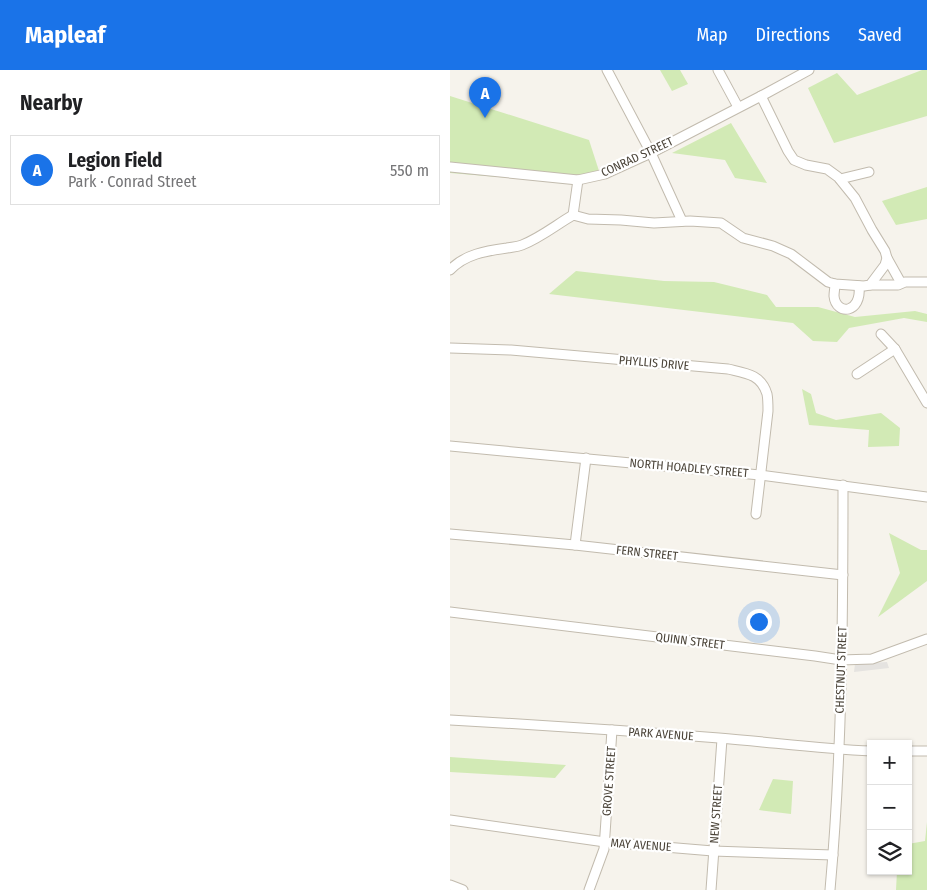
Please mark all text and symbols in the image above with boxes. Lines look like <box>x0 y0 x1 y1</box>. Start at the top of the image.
text: Mapleaf <box>25 21 105 49</box>
text: Map <box>696 24 728 46</box>
text: Directions <box>756 24 830 46</box>
text: Saved <box>858 24 902 46</box>
pin: A <box>469 77 501 118</box>
text: Nearby <box>20 90 82 116</box>
street label: CONRAD STREET <box>599 134 676 180</box>
text: Legion Field <box>68 149 162 172</box>
text: A <box>33 161 41 180</box>
text: 550 m <box>390 161 429 180</box>
text: Park · Conrad Street <box>68 172 197 191</box>
street label: PHYLLIS DRIVE <box>618 353 690 373</box>
street label: NORTH HOADLEY STREET <box>629 456 749 480</box>
street label: FERN STREET <box>615 543 679 563</box>
your location <box>746 609 772 635</box>
street label: CHESTNUT STREET <box>832 626 850 714</box>
street label: QUINN STREET <box>655 630 726 652</box>
street label: PARK AVENUE <box>628 725 694 743</box>
map controls <box>867 740 912 875</box>
button: + <box>867 740 912 785</box>
street label: GROVE STREET <box>600 745 618 816</box>
street label: NEW STREET <box>707 783 725 844</box>
button: − <box>867 785 912 830</box>
button: layers <box>867 830 912 875</box>
street label: MAY AVENUE <box>610 836 672 854</box>

